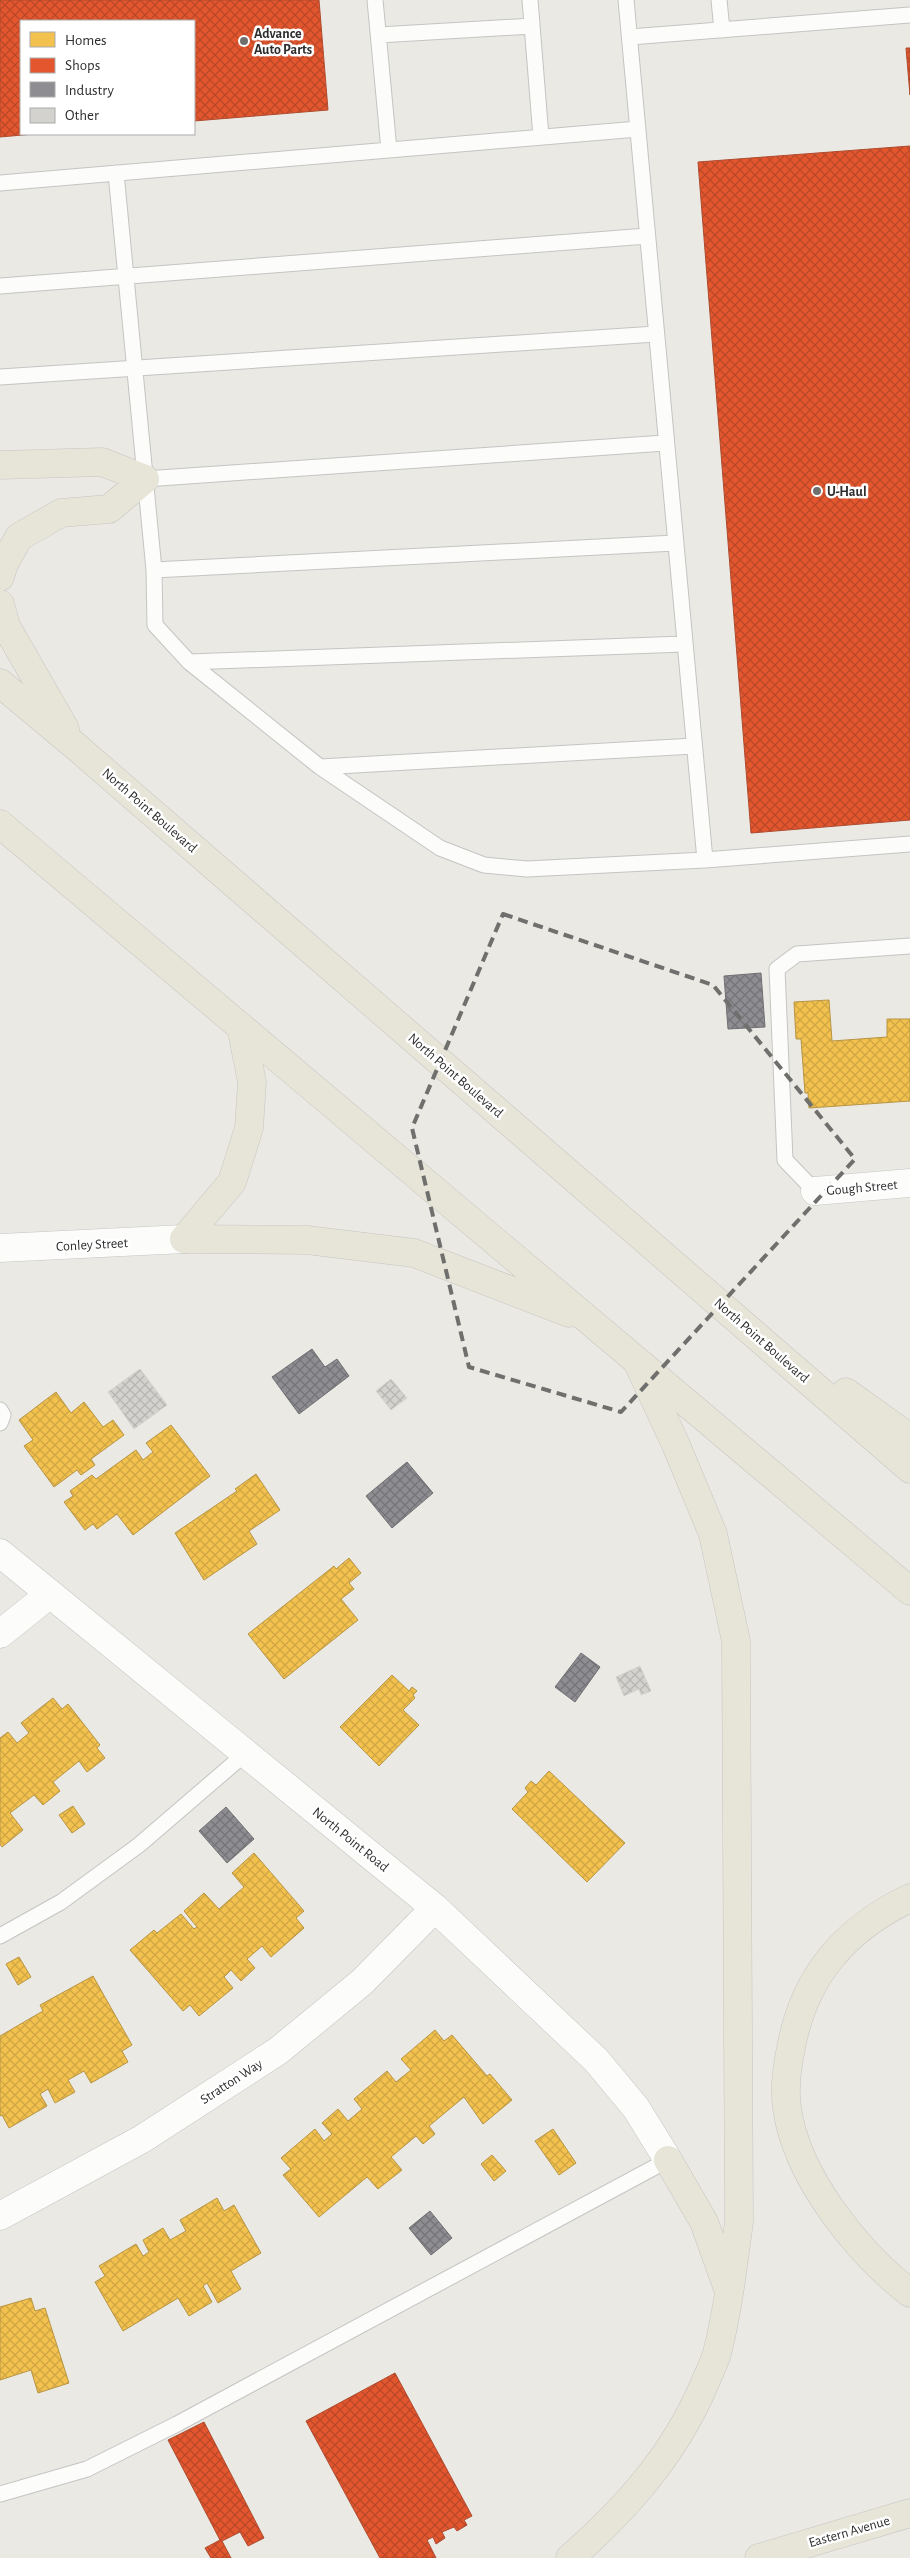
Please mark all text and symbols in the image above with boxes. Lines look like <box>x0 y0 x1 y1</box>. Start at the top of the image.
legend <box>20 20 195 135</box>
place label: Advance Auto Parts <box>254 27 312 57</box>
text: Homes <box>65 33 107 48</box>
marker: Advance Auto Parts <box>238 35 250 47</box>
text: Shops <box>65 58 100 73</box>
text: Industry <box>65 83 114 98</box>
text: Other <box>65 108 99 123</box>
marker: U-Haul <box>811 485 823 497</box>
place label: U-Haul <box>827 485 867 499</box>
street label: North Point Boulevard <box>99 766 199 856</box>
street label: North Point Boulevard <box>405 1031 505 1121</box>
street label: Gough Street <box>826 1178 899 1198</box>
street label: Conley Street <box>56 1236 129 1254</box>
street label: North Point Boulevard <box>711 1296 811 1386</box>
street label: North Point Road <box>310 1805 391 1875</box>
street label: Stratton Way <box>198 2057 265 2107</box>
street label: Eastern Avenue <box>807 2514 891 2550</box>

